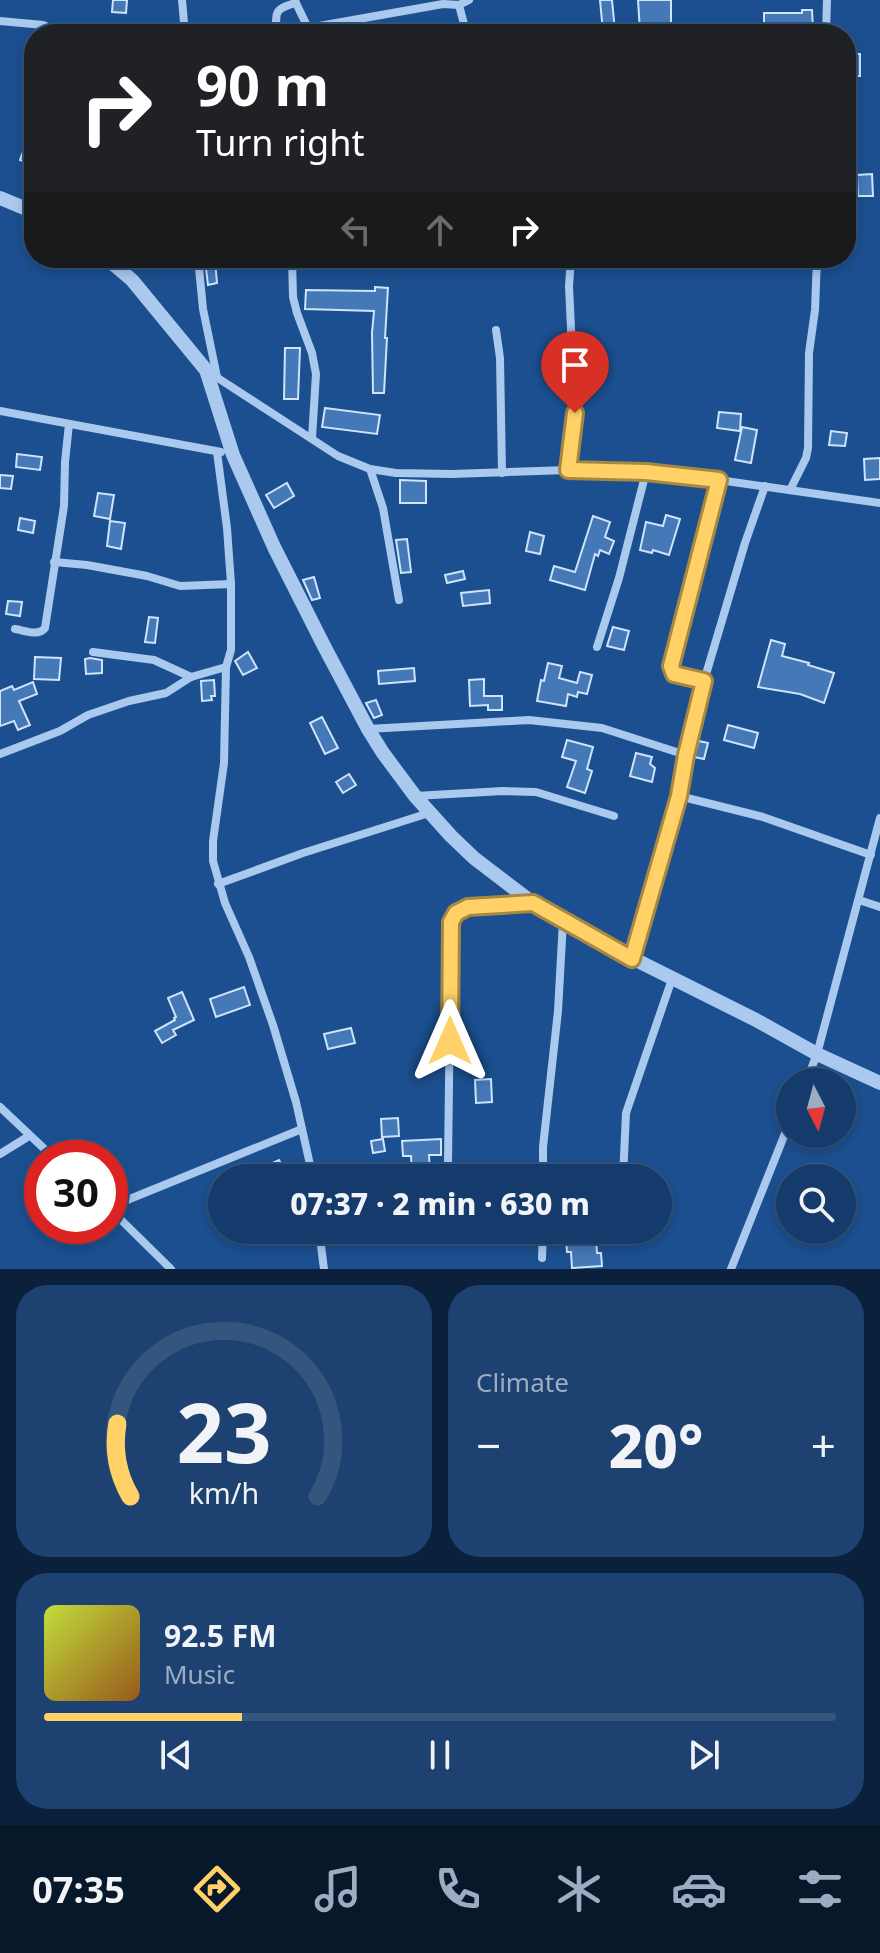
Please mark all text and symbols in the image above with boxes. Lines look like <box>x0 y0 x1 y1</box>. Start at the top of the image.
text: 90 m <box>196 46 329 122</box>
icon: right <box>64 56 168 160</box>
text: Turn right <box>196 118 364 167</box>
icon: left <box>334 208 378 252</box>
icon: ahead <box>418 208 462 252</box>
icon: right <box>502 208 546 252</box>
pin <box>541 331 609 413</box>
icon: arrive <box>553 343 597 387</box>
position arrow <box>408 999 492 1083</box>
north arrow <box>776 1068 856 1148</box>
map controls <box>776 1068 856 1244</box>
speed limit sign: 30 <box>24 1140 128 1244</box>
button: search <box>776 1164 856 1244</box>
text: 07:37 · 2 min · 630 m <box>290 1183 590 1224</box>
text: Climate <box>476 1364 569 1400</box>
text: 23 <box>176 1374 272 1487</box>
text: 20° <box>609 1404 703 1486</box>
text: − <box>476 1415 501 1475</box>
text: + <box>811 1415 836 1475</box>
text: km/h <box>189 1473 259 1512</box>
text: 92.5 FM <box>164 1615 276 1656</box>
text: Music <box>164 1656 235 1692</box>
icon: previous <box>154 1733 198 1777</box>
icon: pause <box>418 1733 462 1777</box>
icon: next <box>682 1733 726 1777</box>
icon: directions <box>189 1861 245 1917</box>
icon: music <box>310 1861 366 1917</box>
icon: phone <box>430 1861 486 1917</box>
icon: climate <box>551 1861 607 1917</box>
icon: car <box>671 1861 727 1917</box>
icon: filters <box>792 1861 848 1917</box>
text: 07:35 <box>32 1865 125 1914</box>

